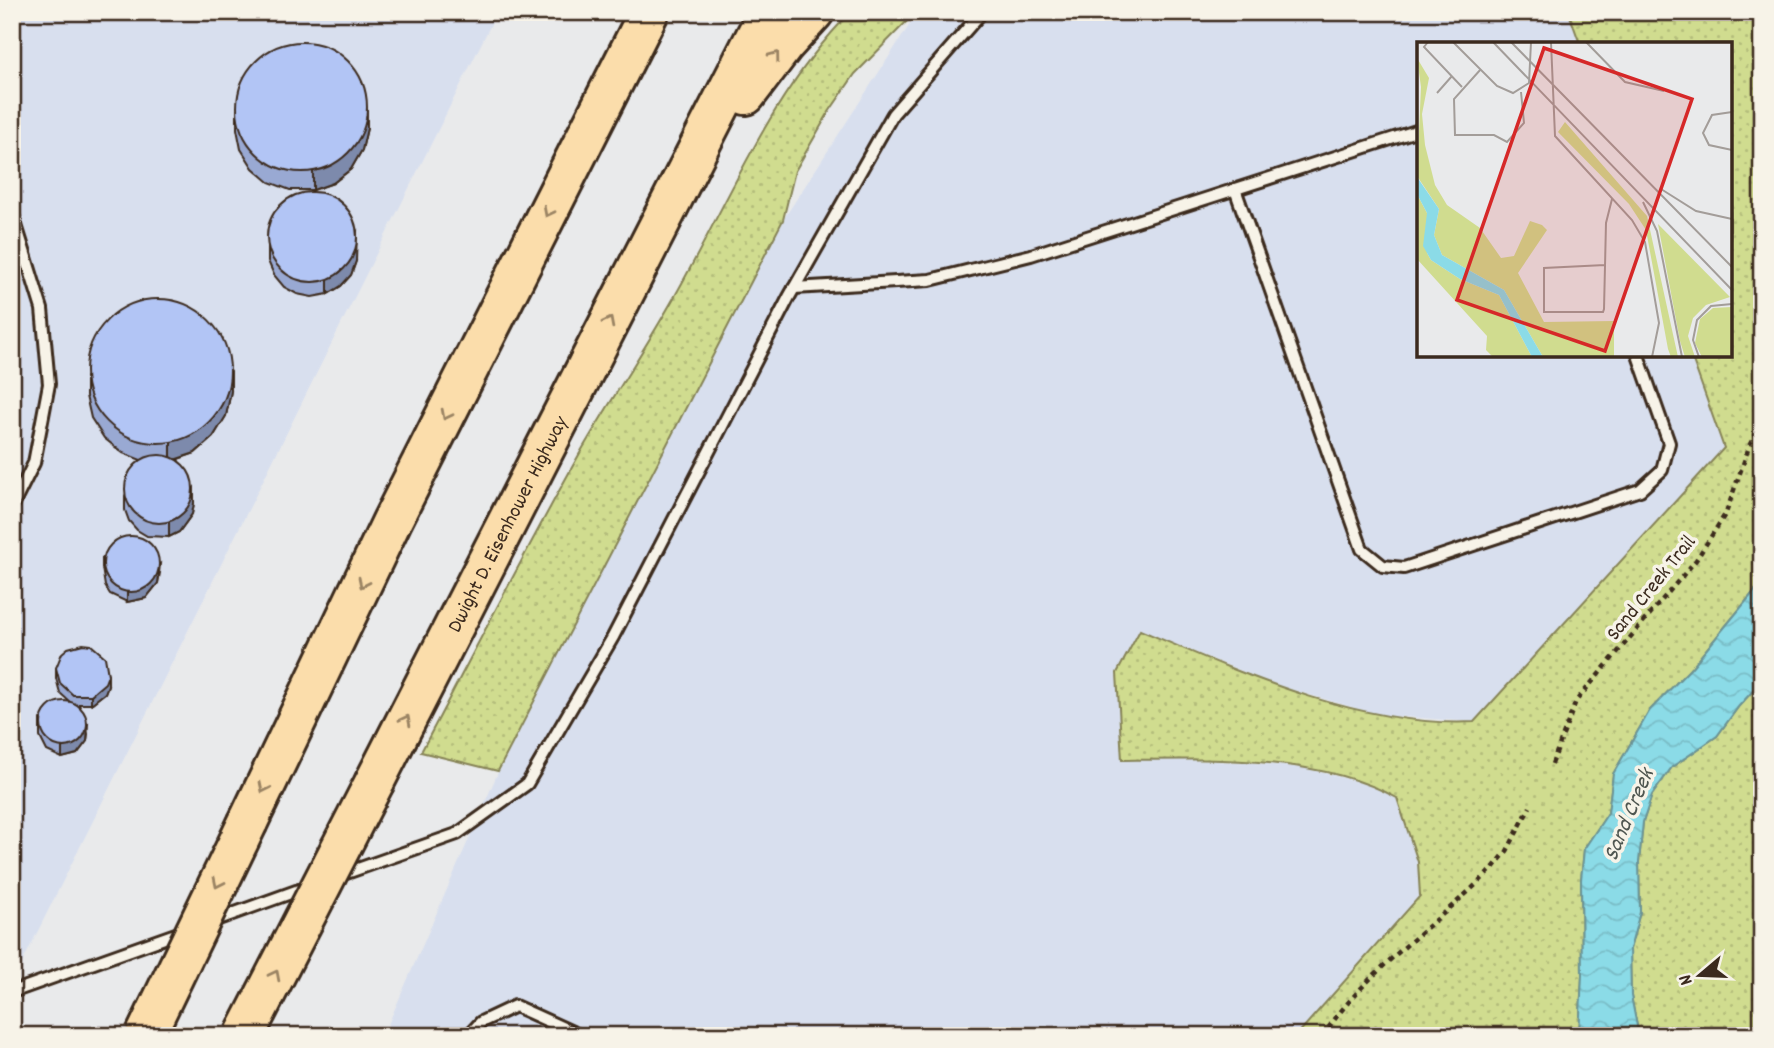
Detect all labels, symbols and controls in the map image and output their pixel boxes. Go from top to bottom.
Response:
inset map [1417,42,1732,357]
one-way arrow [767,52,780,64]
one-way arrow [543,205,557,217]
one-way arrow [601,317,615,329]
one-way arrow [440,408,454,420]
street label: Dwight D. Eisenhower Highway [441,411,577,639]
street label: Sand Creek Trail [1600,530,1704,648]
one-way arrow [357,576,371,588]
one-way arrow [397,715,411,727]
water label: Sand Creek [1596,762,1665,867]
one-way arrow [258,780,272,793]
one-way arrow [212,876,226,888]
north arrow [1666,940,1736,1010]
one-way arrow [267,970,281,982]
text: N [1673,971,1702,988]

